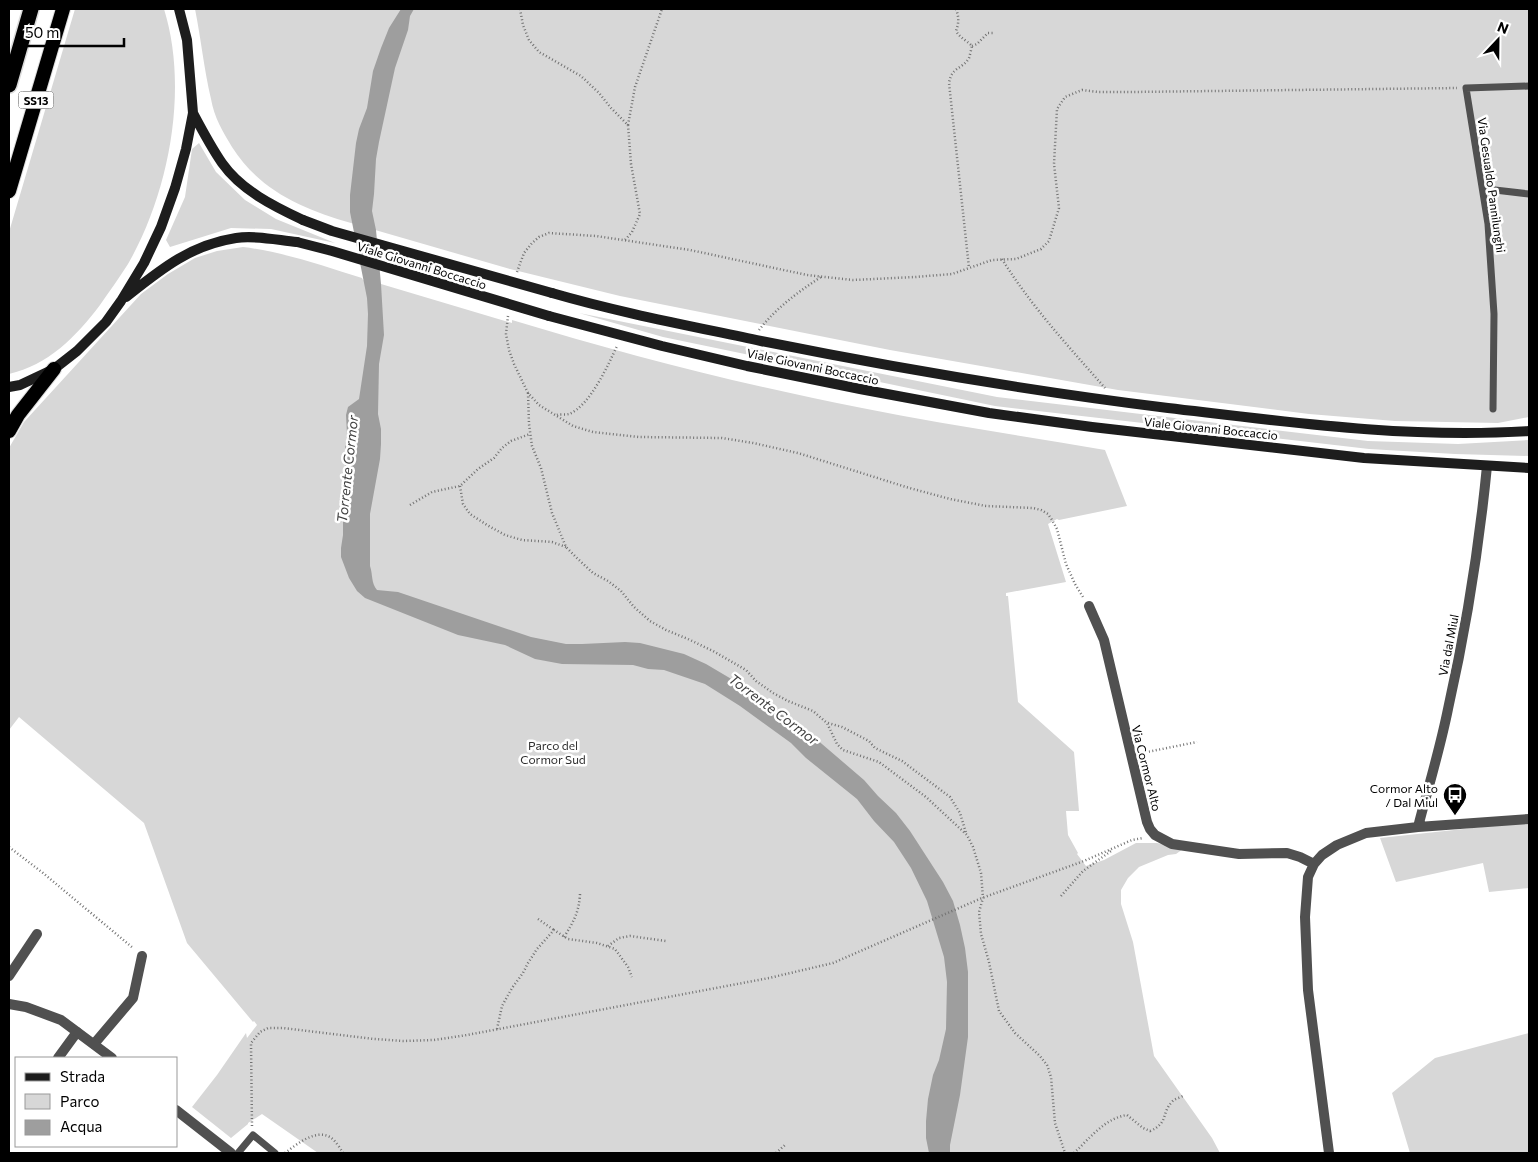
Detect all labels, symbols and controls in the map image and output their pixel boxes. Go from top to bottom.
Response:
scale bar [18,15,124,47]
north arrow [1473,15,1523,65]
text: N [1495,18,1511,37]
text: 50 m [25,23,59,41]
road number: SS13 [18,92,54,108]
street label: Via Gesualdo Pannilunghi [1476,116,1508,254]
street label: Viale Giovanni Boccaccio [356,239,488,291]
street label: Viale Giovanni Boccaccio [746,345,880,387]
water label: Torrente Cormor [333,414,361,524]
street label: Viale Giovanni Boccaccio [1143,414,1279,442]
street label: Via dal Miul [1435,613,1461,677]
water label: Torrente Cormor [726,670,823,749]
street label: Via Cormor Alto [1130,724,1164,812]
park label: Parco del Cormor Sud [520,738,586,766]
place label: Cormor Alto / Dal Miul [1370,781,1438,809]
bus stop icon: Cormor Alto / Dal Miul [1442,782,1468,816]
legend [15,1057,178,1147]
text: Strada [60,1067,105,1085]
text: Parco [60,1092,99,1110]
text: Acqua [60,1117,102,1135]

